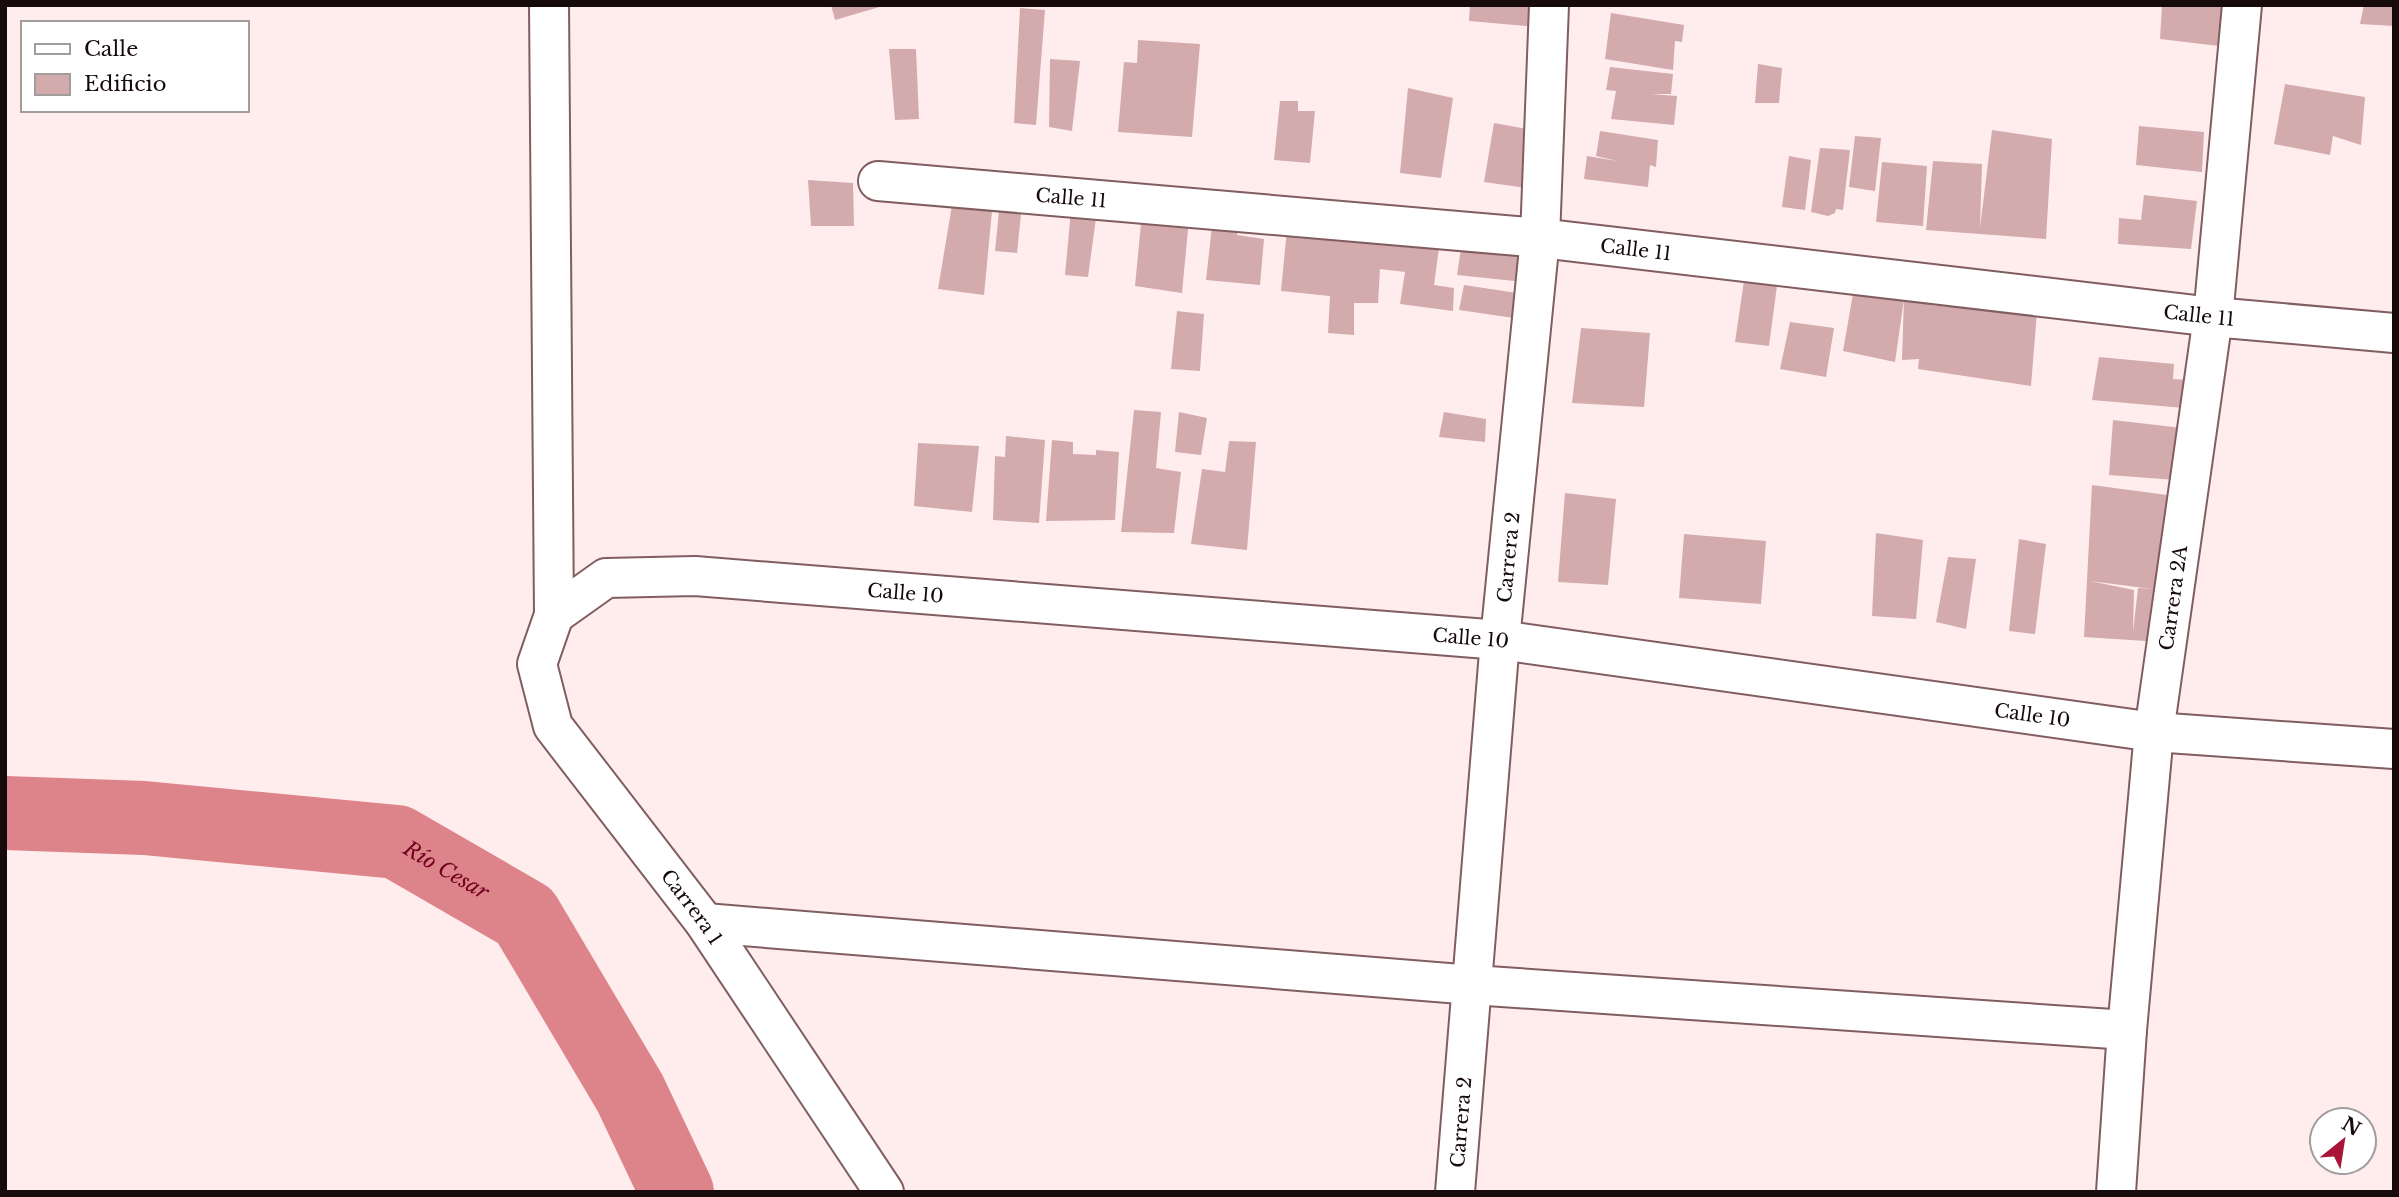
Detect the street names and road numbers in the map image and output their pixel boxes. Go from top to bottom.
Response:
street label: Calle 11 [1035,184,1108,213]
street label: Calle 11 [1599,234,1673,265]
street label: Calle 11 [2162,300,2236,331]
street label: Carrera 2 [1493,511,1525,604]
street label: Carrera 2A [2155,544,2192,652]
street label: Calle 10 [866,579,945,608]
street label: Calle 10 [1432,624,1510,653]
street label: Calle 10 [1993,699,2072,732]
street label: Carrera 1 [656,865,727,949]
street label: Carrera 2 [1446,1076,1476,1169]

